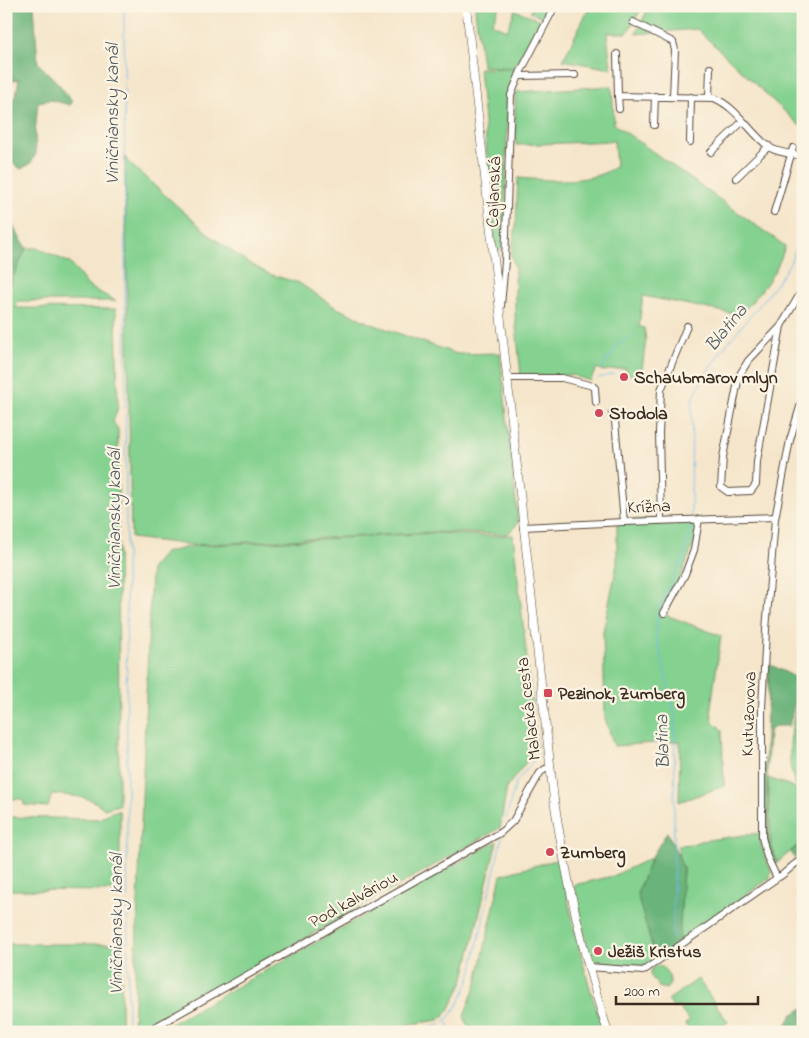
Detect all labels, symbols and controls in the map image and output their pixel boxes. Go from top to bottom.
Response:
water label: Viničniansky kanál [100,41,127,185]
street label: Cajlanská [481,156,509,228]
water label: Blatina [699,298,755,358]
place label: Schaubmarov mlyn [634,366,778,393]
marker: Schaubmarov mlyn [618,371,630,383]
place label: Stodola [609,402,668,428]
marker: Stodola [593,407,605,419]
water label: Viničniansky kanál [102,446,129,590]
street label: Krížna [627,494,671,522]
street label: Malacká cesta [511,656,549,762]
street label: Kutuzovova [736,671,764,757]
place label: Pezinok, Zumberg [558,682,685,709]
marker: Pezinok, Zumberg [542,687,554,699]
water label: Blatina [649,713,678,770]
place label: Zumberg [560,841,626,868]
marker: Zumberg [544,846,556,858]
water label: Viničniansky kanál [104,851,131,995]
street label: Pod kalváriou [305,866,403,936]
place label: Ježiš Kristus [608,940,701,966]
marker: Ježiš Kristus [592,945,604,957]
scale bar [616,973,759,1005]
text: 200 m [624,981,660,1003]

